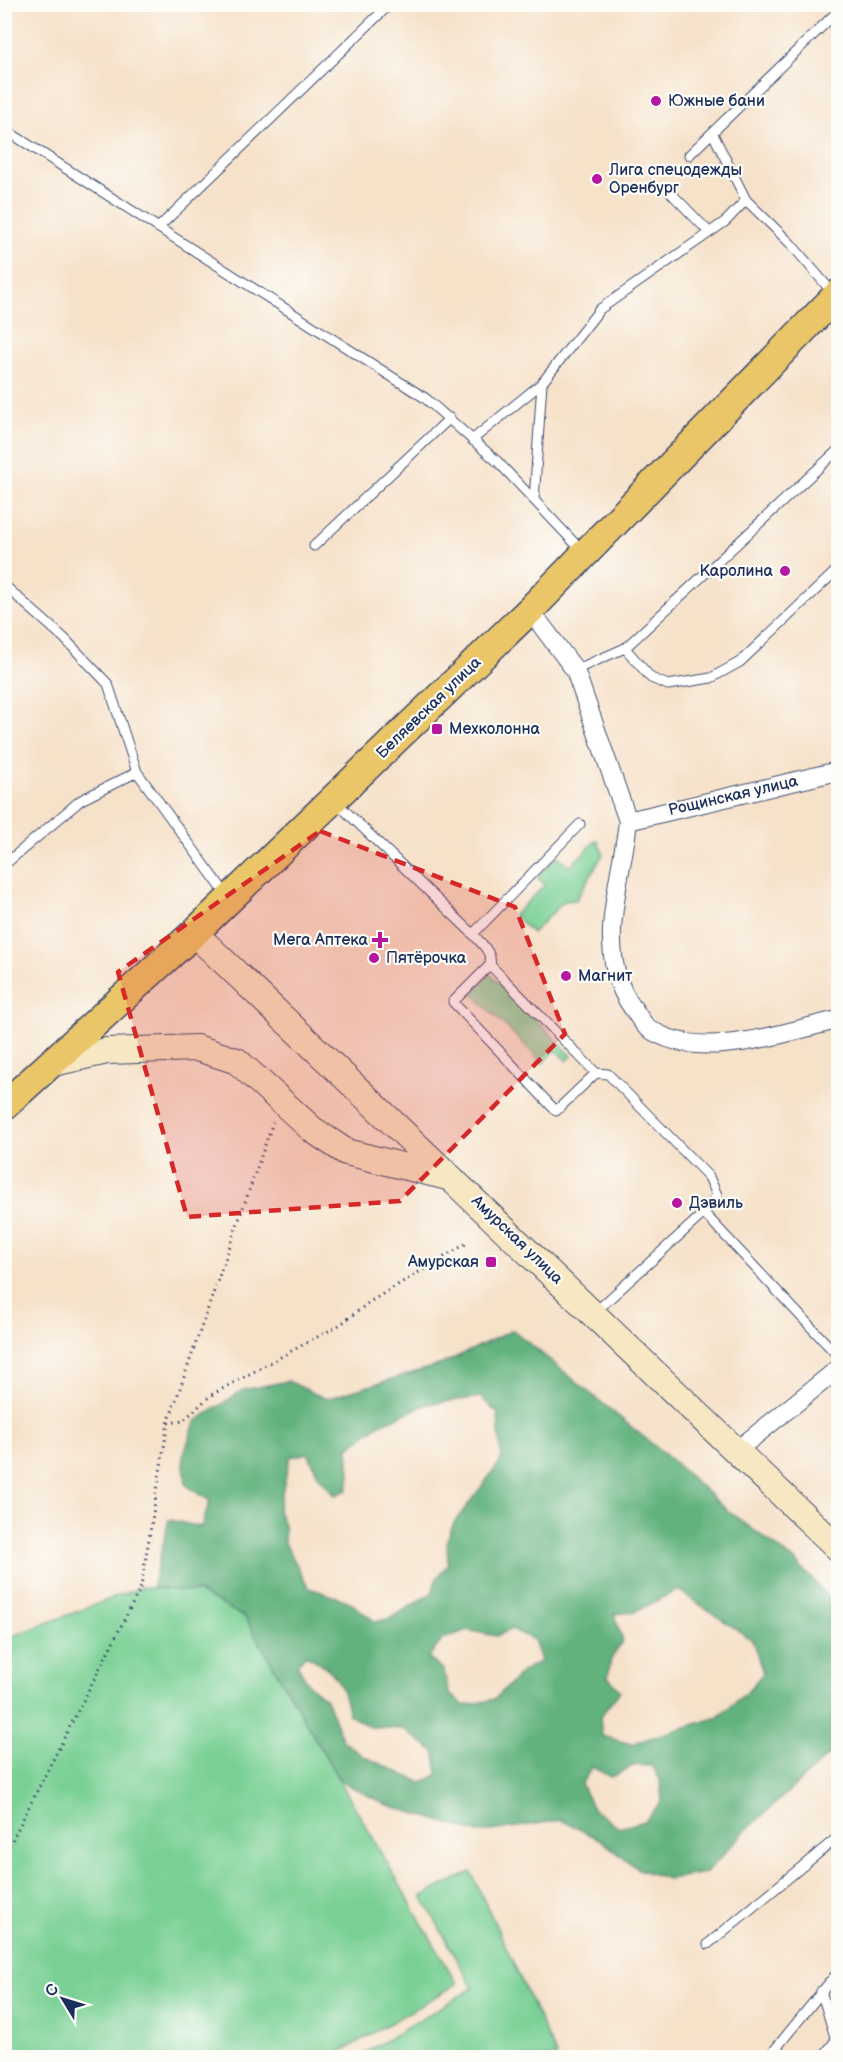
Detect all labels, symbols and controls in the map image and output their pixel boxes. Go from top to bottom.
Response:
place label: Южные бани [668,92,765,111]
marker: Южные бани [649,94,663,108]
place label: Лига спецодежды Оренбург [608,161,742,198]
marker: Лига спецодежды Оренбург [590,172,604,186]
place label: Каролина [699,562,774,581]
marker: Каролина [778,564,792,578]
street label: Беляевская улица [373,653,486,763]
place label: Мехколонна [449,720,541,739]
marker: Мехколонна [430,722,444,736]
street label: Рощинская улица [666,772,800,820]
place label: Мега Аптека [273,931,369,950]
marker: Мега Аптека [373,933,387,947]
place label: Пятёрочка [386,949,467,968]
marker: Пятёрочка [367,951,381,965]
place label: Магнит [578,967,633,986]
marker: Магнит [559,969,573,983]
street label: Амурская улица [467,1191,567,1289]
place label: Дэвиль [689,1194,743,1213]
marker: Дэвиль [670,1196,684,1210]
place label: Амурская [407,1253,479,1272]
marker: Амурская [484,1255,498,1269]
north arrow [33,1969,93,2029]
text: С [41,1980,63,2001]

